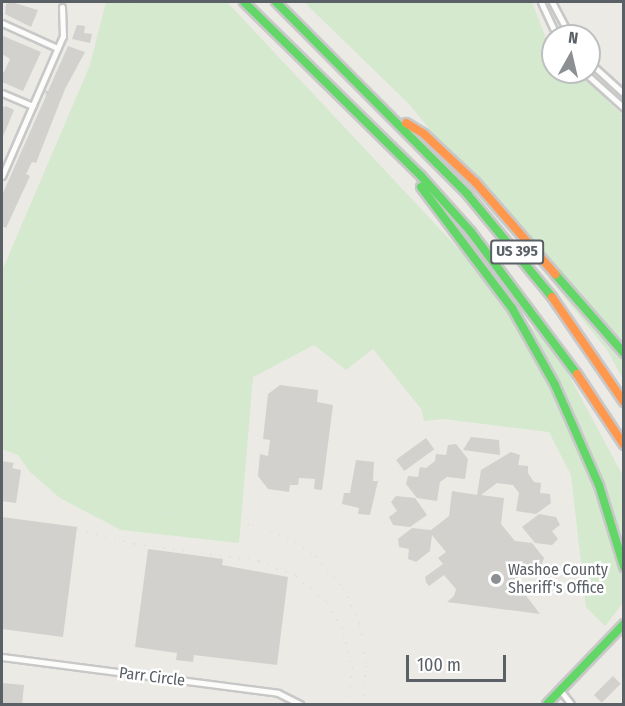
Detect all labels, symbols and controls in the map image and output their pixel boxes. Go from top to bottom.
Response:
north arrow [541,24,601,84]
text: N [567,28,579,48]
road number: US 395 [490,240,544,264]
place label: Washoe County Sheriff's Office [508,560,608,598]
marker: Washoe County Sheriff's Office [489,572,503,586]
scale bar [409,643,510,681]
text: 100 m [417,654,461,676]
street label: Parr Circle [118,663,186,691]

